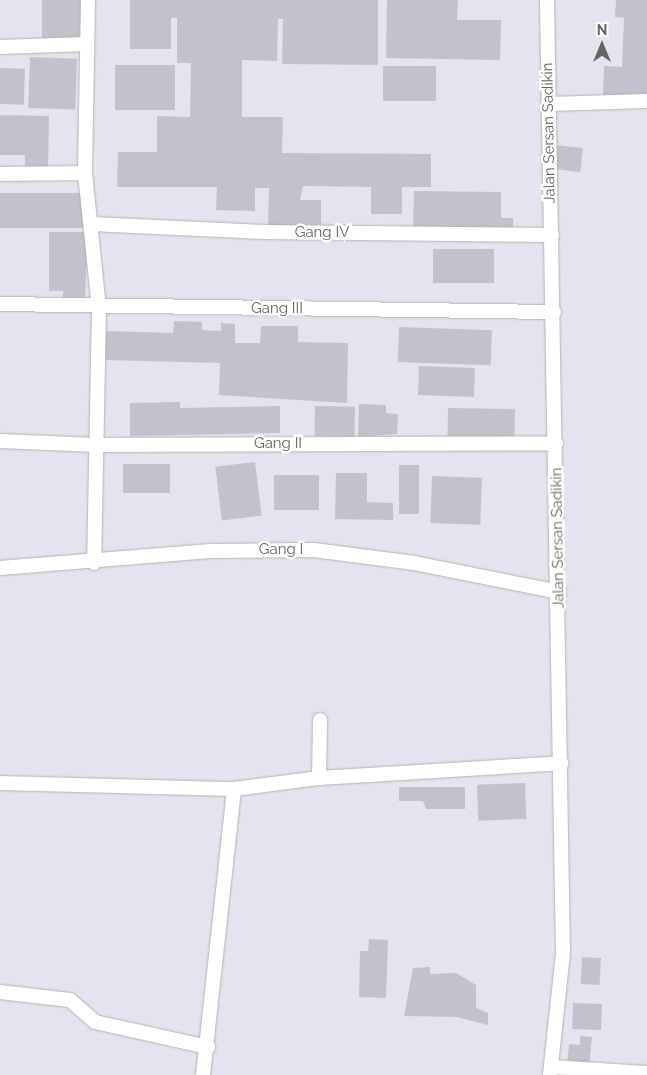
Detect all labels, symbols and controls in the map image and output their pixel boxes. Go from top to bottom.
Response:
north arrow [577,20,627,70]
text: N [597,22,607,38]
street label: Jalan Sersan Sadikin [539,62,559,204]
street label: Gang IV [295,224,349,242]
street label: Gang III [251,300,303,318]
street label: Gang II [254,435,302,453]
street label: Jalan Sersan Sadikin [548,467,568,609]
street label: Gang I [259,541,303,559]

